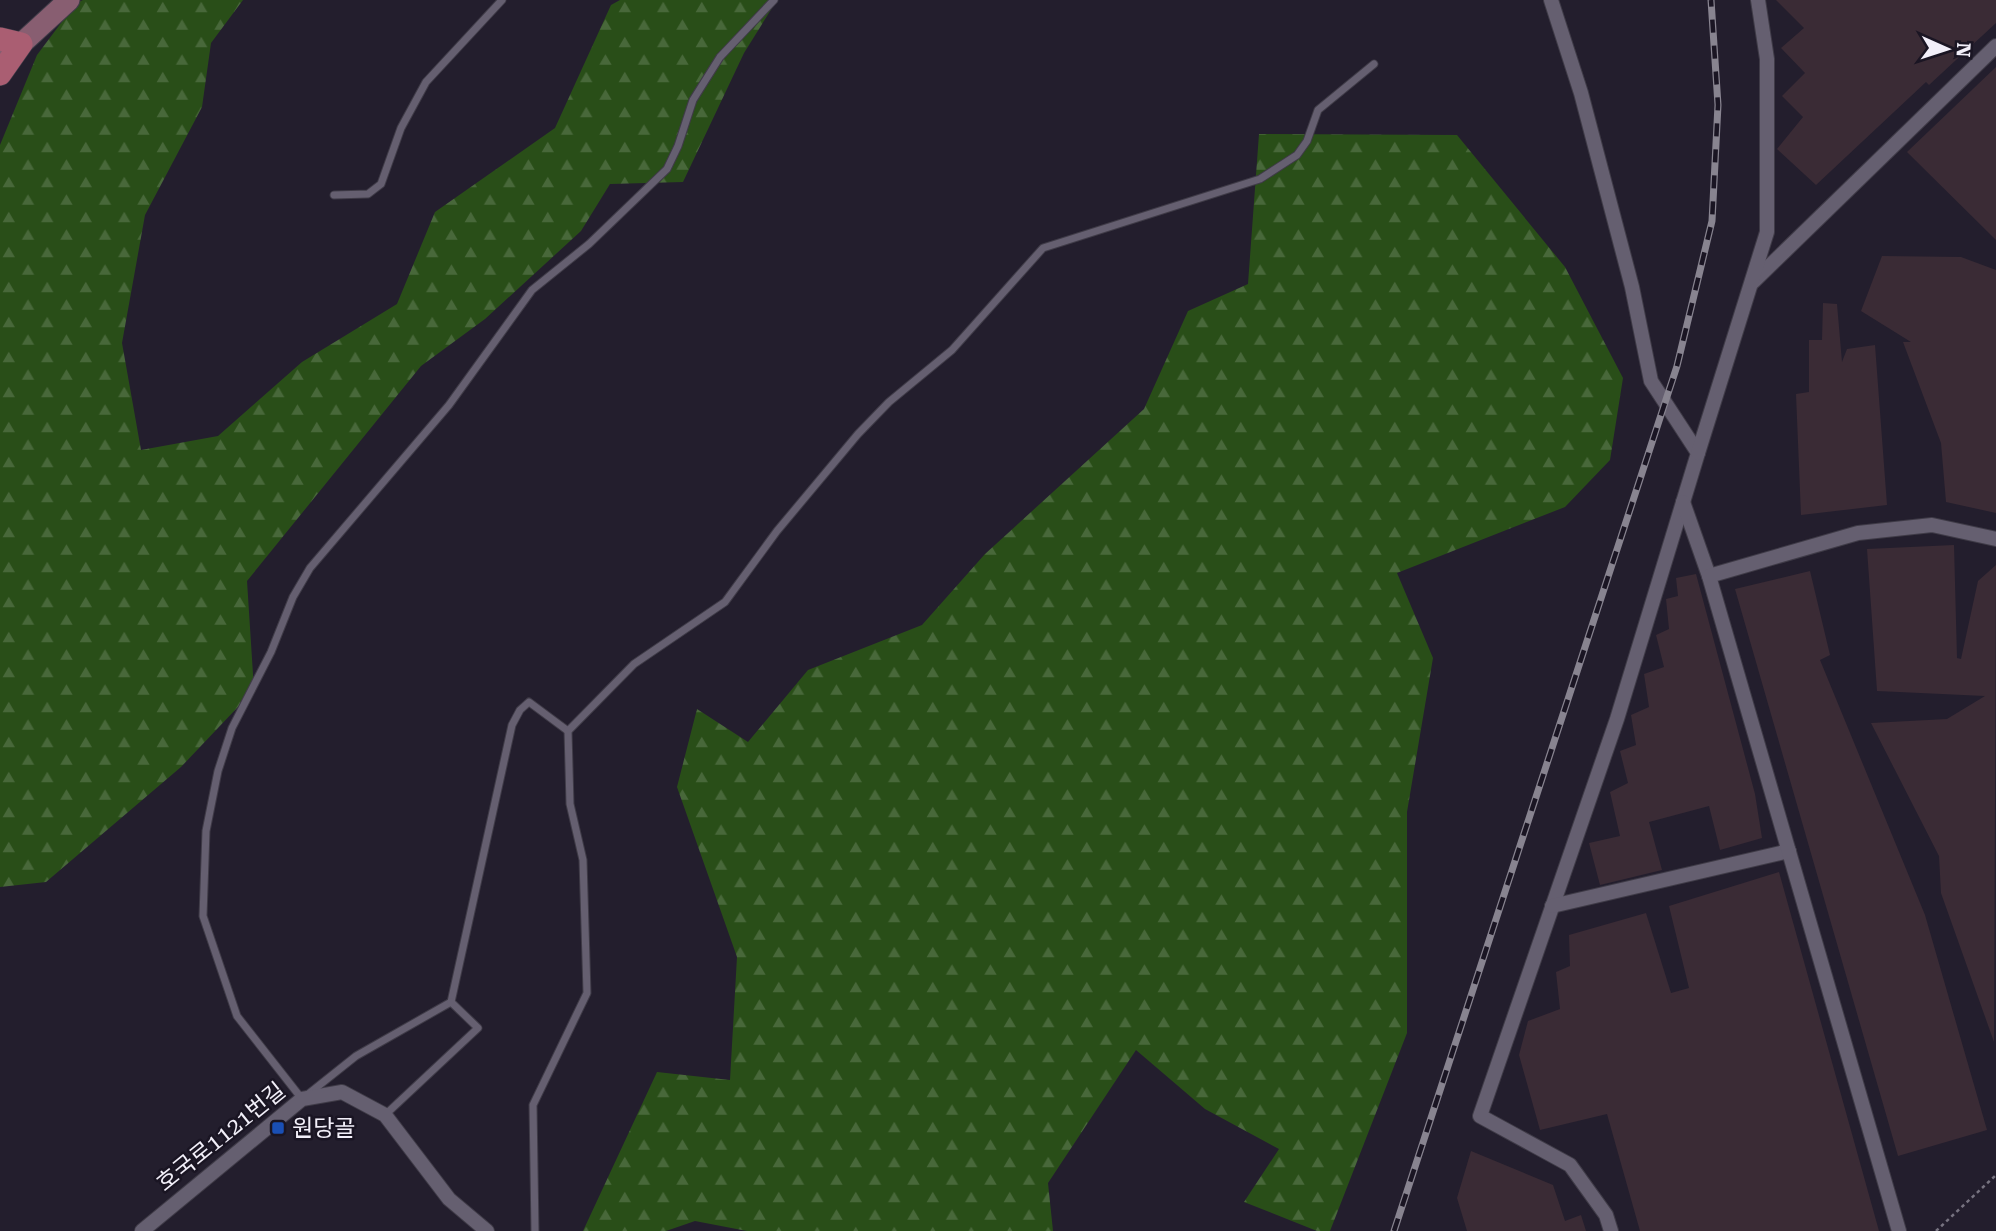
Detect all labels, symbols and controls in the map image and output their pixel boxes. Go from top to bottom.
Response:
north arrow [1912,14,1982,84]
text: N [1952,42,1975,58]
street label: 호국로1121번길 [151,1077,291,1197]
place label: 원당골 [292,1115,355,1142]
marker: 원당골 [270,1120,286,1136]

